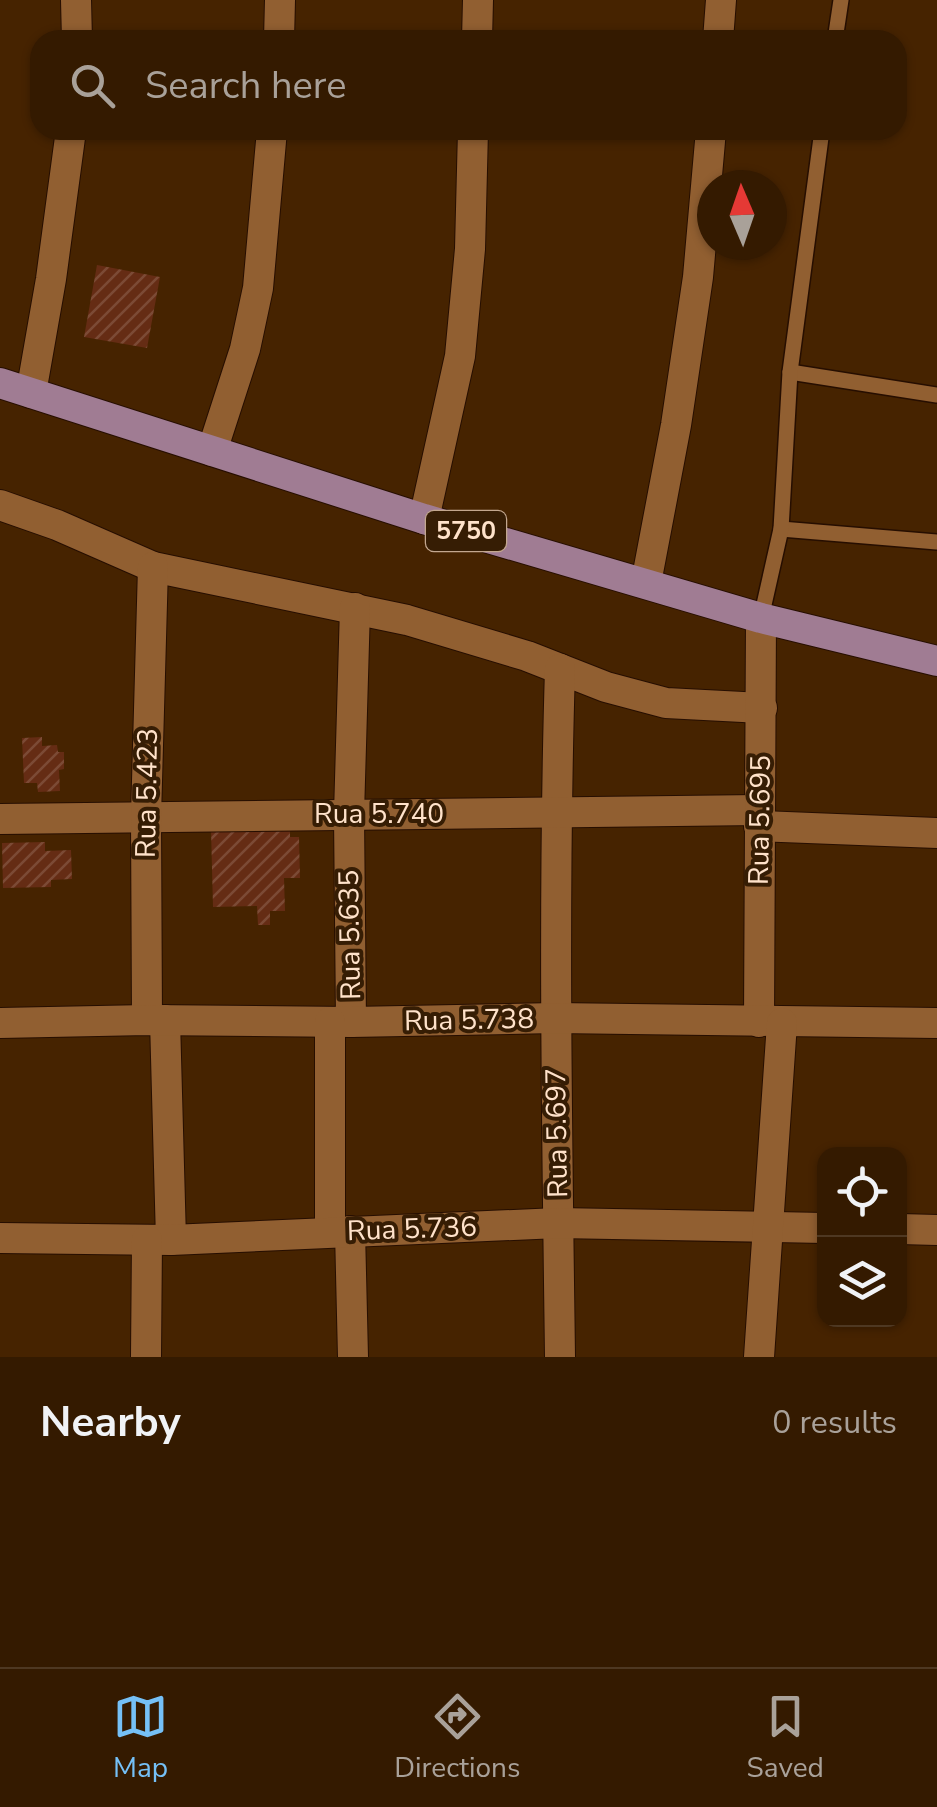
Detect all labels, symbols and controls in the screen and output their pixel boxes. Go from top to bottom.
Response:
search box [30,30,907,140]
icon: search [65,58,120,113]
text: Search here [145,60,346,111]
north arrow [697,170,787,260]
road number: 5750 [426,511,506,551]
street label: Rua 5.423 [127,728,167,858]
street label: Rua 5.695 [740,755,780,885]
street label: Rua 5.740 [314,795,444,833]
street label: Rua 5.635 [330,870,370,1000]
street label: Rua 5.738 [404,1000,534,1040]
street label: Rua 5.697 [537,1068,577,1198]
map controls [817,1147,907,1327]
button: locate [817,1147,907,1237]
street label: Rua 5.736 [346,1208,478,1250]
button: layers [817,1237,907,1327]
text: Nearby [40,1394,181,1451]
text: 0 results [772,1401,897,1444]
tab: Map [113,1689,168,1787]
tab: Directions [394,1689,520,1787]
tab: Saved [747,1689,824,1787]

